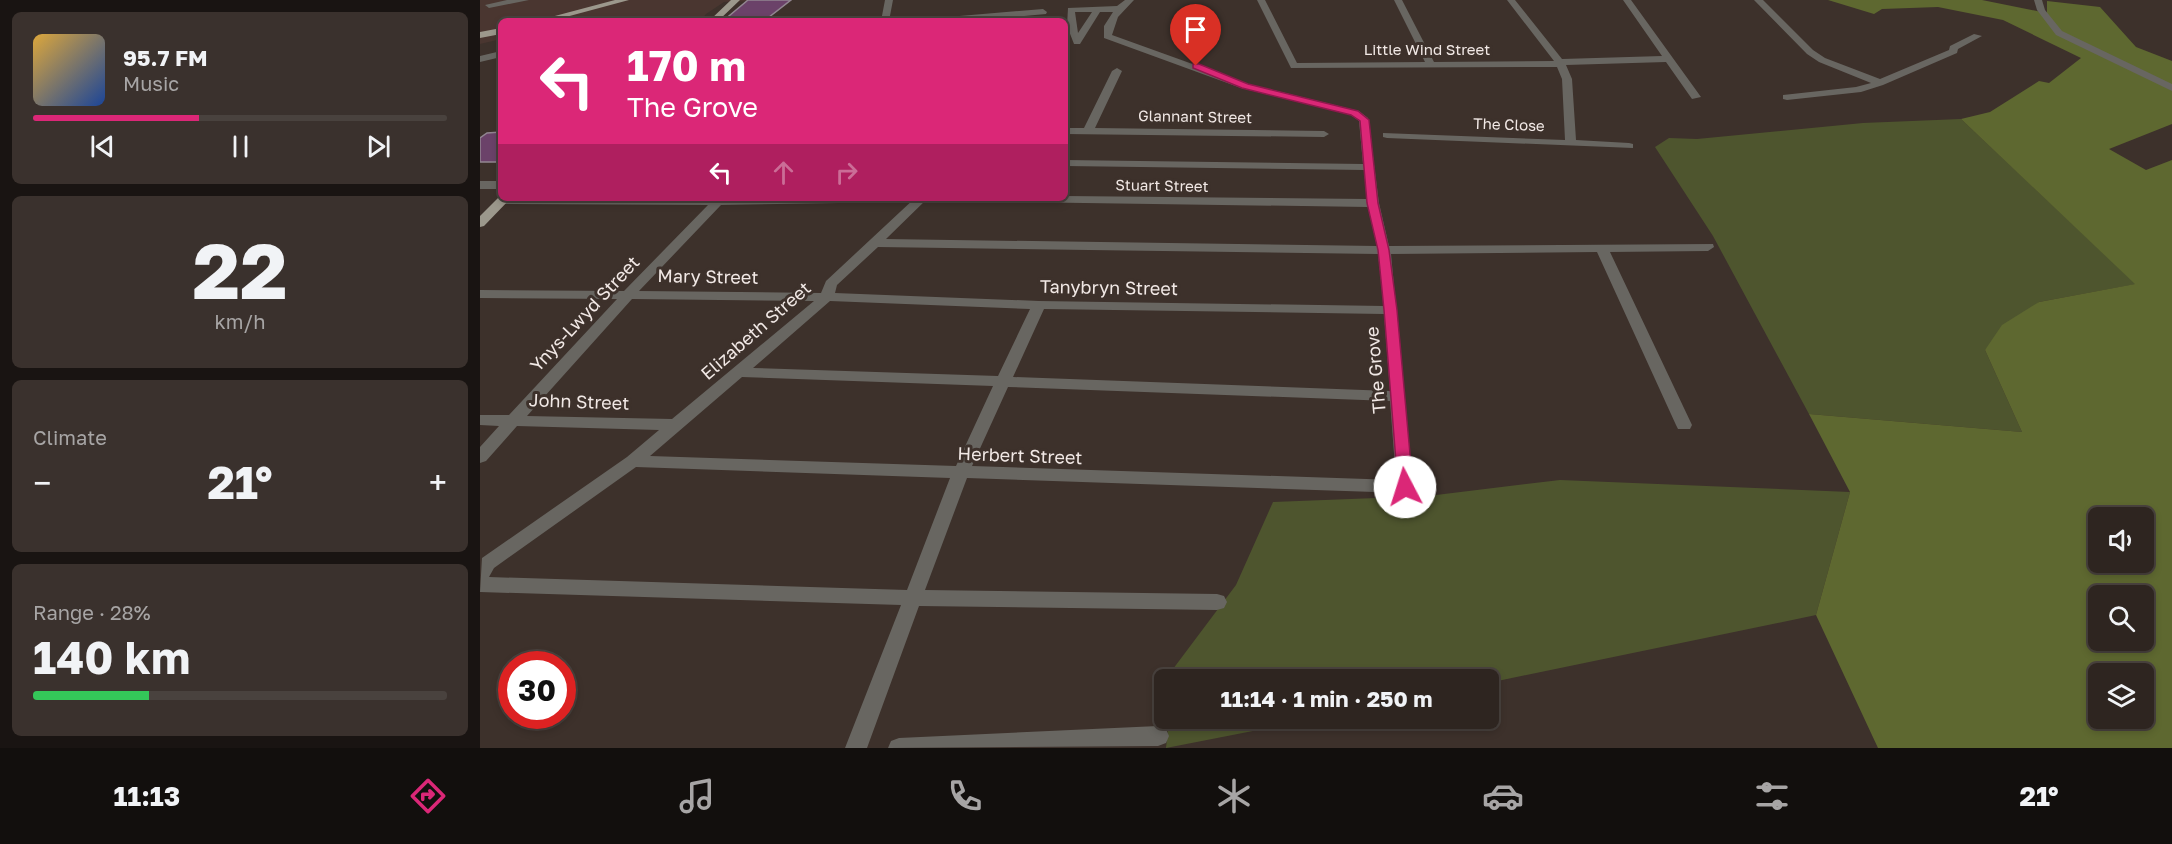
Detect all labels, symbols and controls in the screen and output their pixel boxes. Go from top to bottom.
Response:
pin [1170,4,1221,66]
icon: arrive [1179,13,1212,46]
text: 170 m [627,40,746,90]
street label: Little Wind Street [1364,40,1490,58]
icon: left [528,42,606,120]
text: 95.7 FM [123,44,208,71]
text: Music [123,71,179,95]
text: The Grove [627,91,758,123]
street label: Glannant Street [1138,106,1252,126]
street label: The Close [1473,114,1545,134]
icon: previous [86,130,119,163]
icon: pause [224,130,257,163]
icon: next [362,130,395,163]
icon: left [704,156,737,189]
icon: ahead [767,156,800,189]
icon: right [830,156,863,189]
street label: Stuart Street [1115,175,1209,195]
text: 22 [192,223,288,316]
street label: Ynys-Lwyd Street [525,251,644,376]
street label: Mary Street [657,264,759,288]
street label: Tanybryn Street [1040,275,1178,299]
street label: Elizabeth Street [696,277,815,384]
text: km/h [215,309,265,333]
street label: The Grove [1360,326,1390,415]
street label: John Street [528,388,630,414]
text: Climate [33,425,107,449]
street label: Herbert Street [957,442,1083,468]
text: 21° [207,455,273,509]
position arrow [1373,455,1437,519]
text: − [33,463,51,502]
text: + [429,463,447,502]
map controls [2088,507,2154,729]
button: sound [2088,507,2154,573]
button: search [2088,585,2154,651]
text: Range · 28% [33,600,151,624]
text: 140 km [33,630,190,684]
speed limit sign: 30 [498,651,576,729]
button: layers [2088,663,2154,729]
text: 11:14 · 1 min · 250 m [1220,685,1433,712]
icon: directions [407,775,449,817]
icon: music [676,775,718,817]
icon: phone [944,775,986,817]
icon: climate [1213,775,1255,817]
icon: car [1482,775,1524,817]
icon: filters [1751,775,1793,817]
text: 11:13 [113,780,180,812]
text: 21° [2019,780,2059,812]

